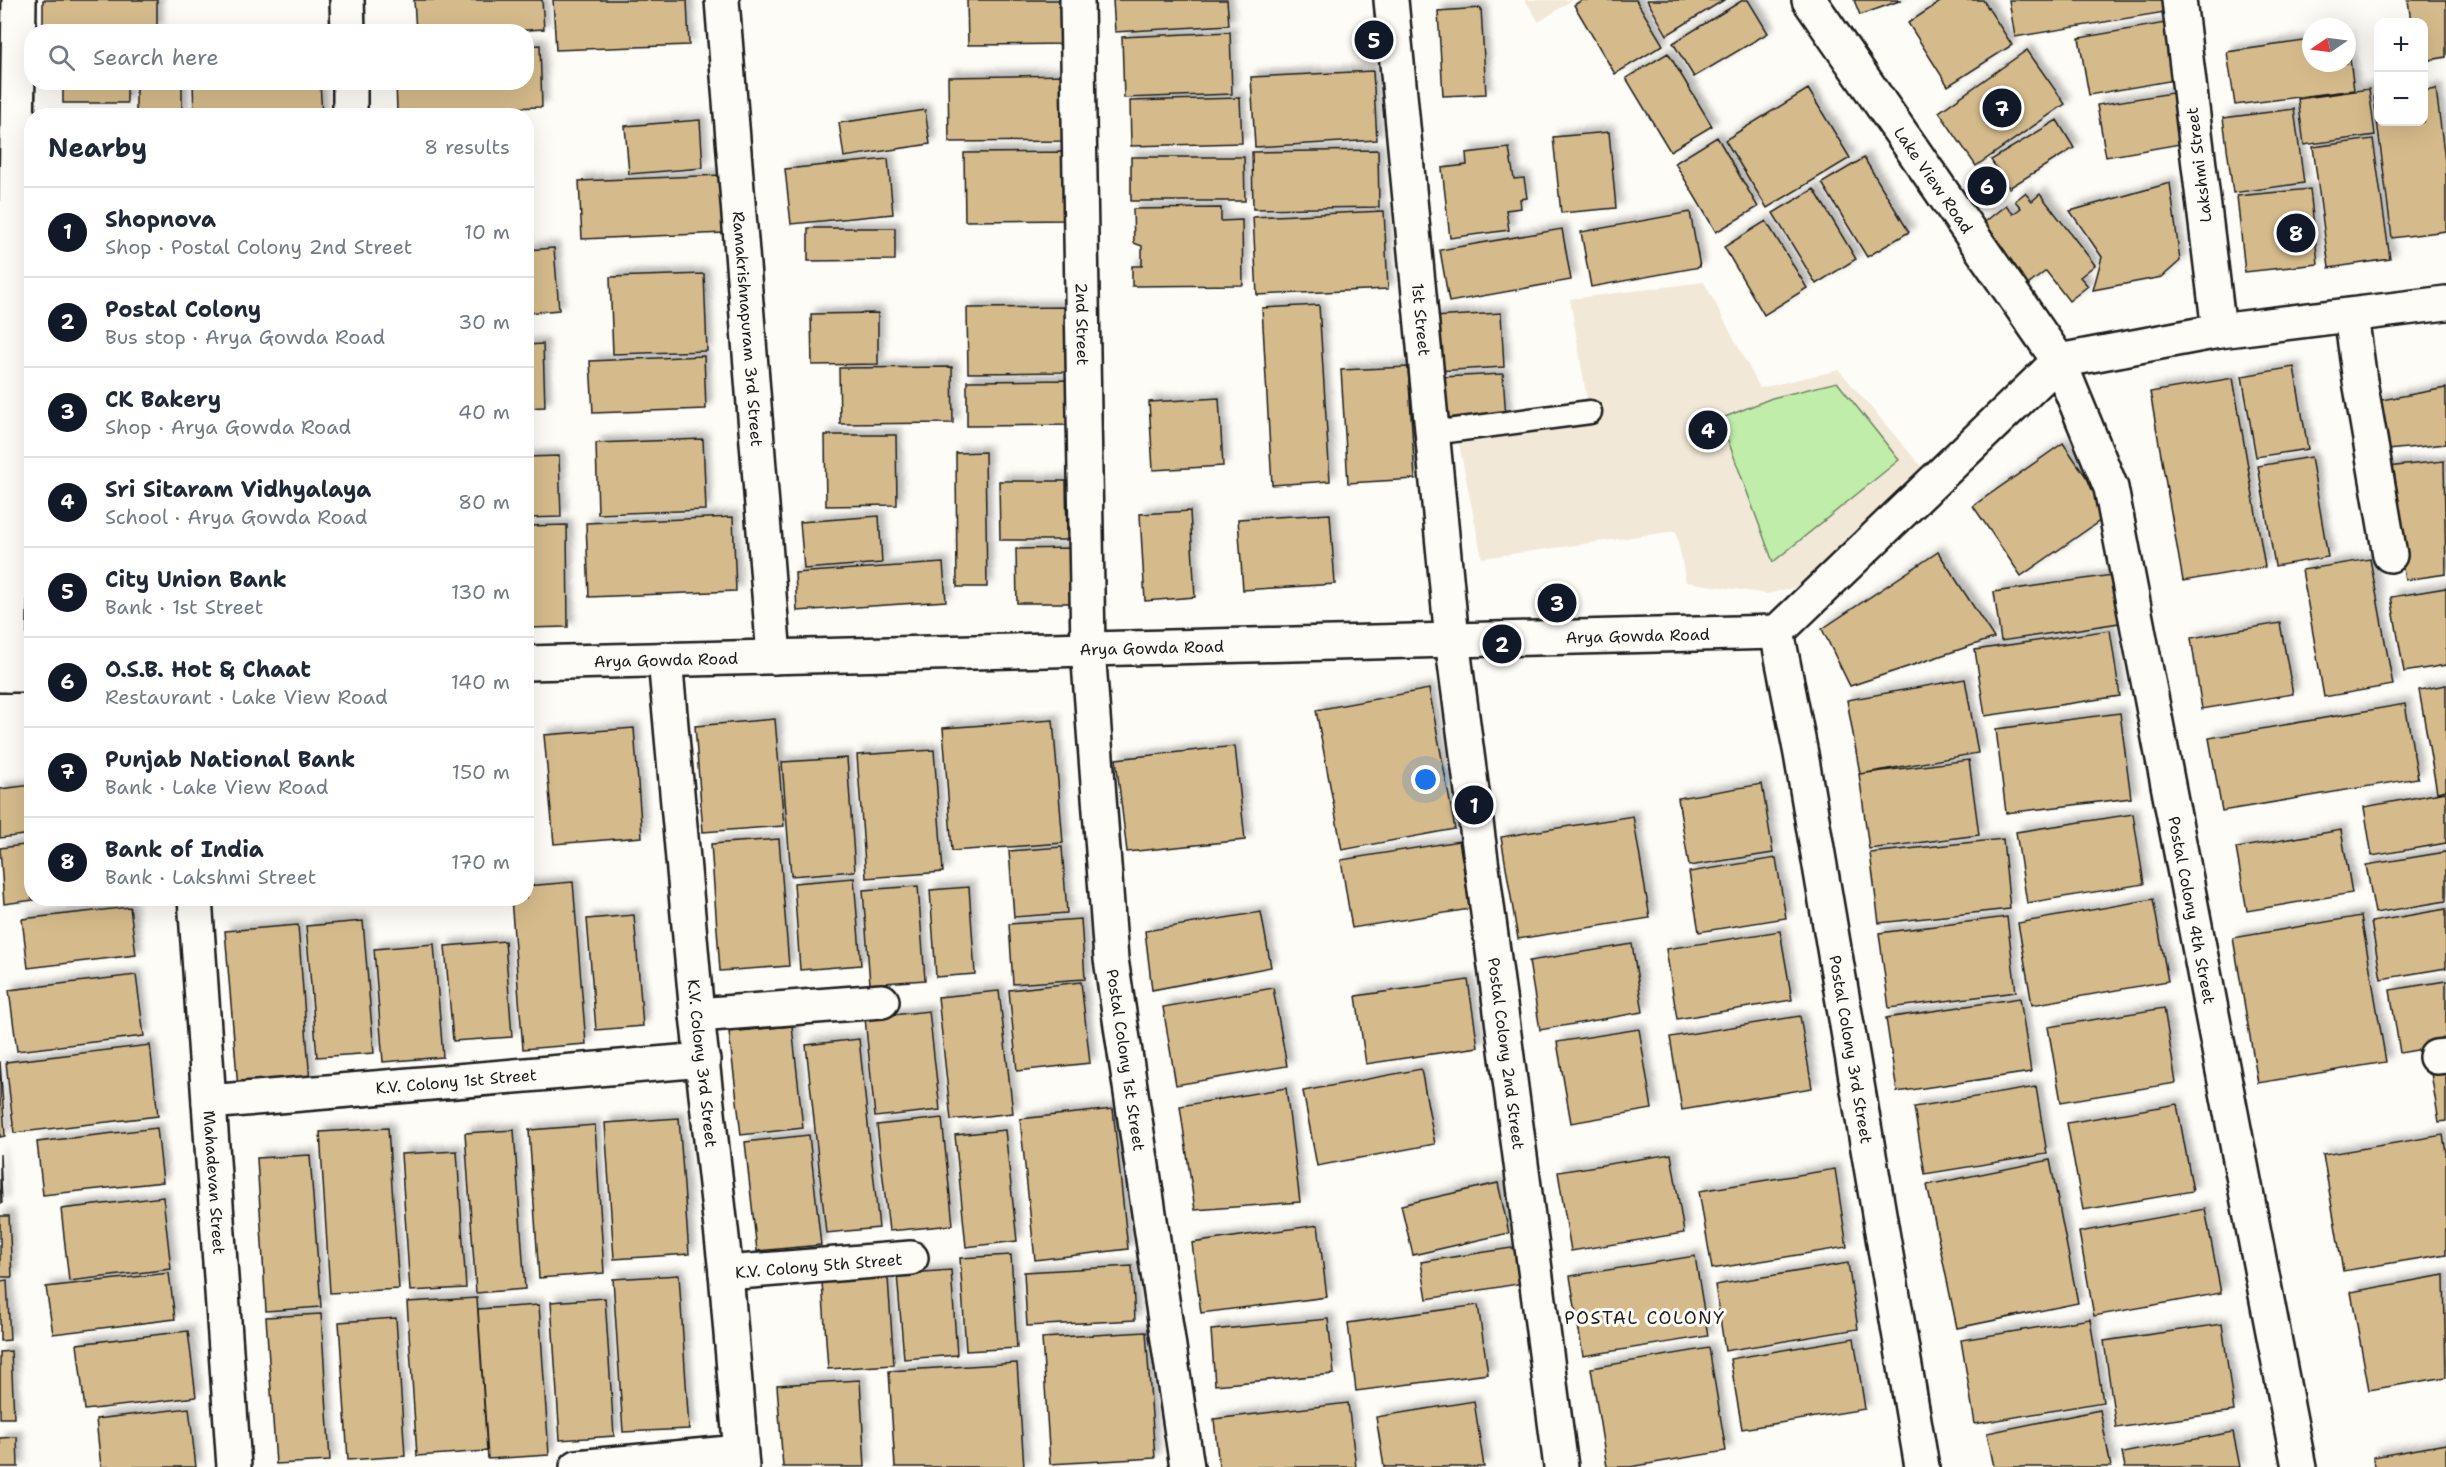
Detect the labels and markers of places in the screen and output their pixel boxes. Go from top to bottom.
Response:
pin: 5 [1354,18,1394,63]
pin: 7 [1982,86,2022,130]
pin: 6 [1968,164,2006,208]
pin: 8 [2276,210,2316,256]
pin: 4 [1688,408,1728,452]
pin: 3 [1538,580,1576,626]
pin: 2 [1482,622,1522,666]
pin: 1 [1454,782,1494,828]

